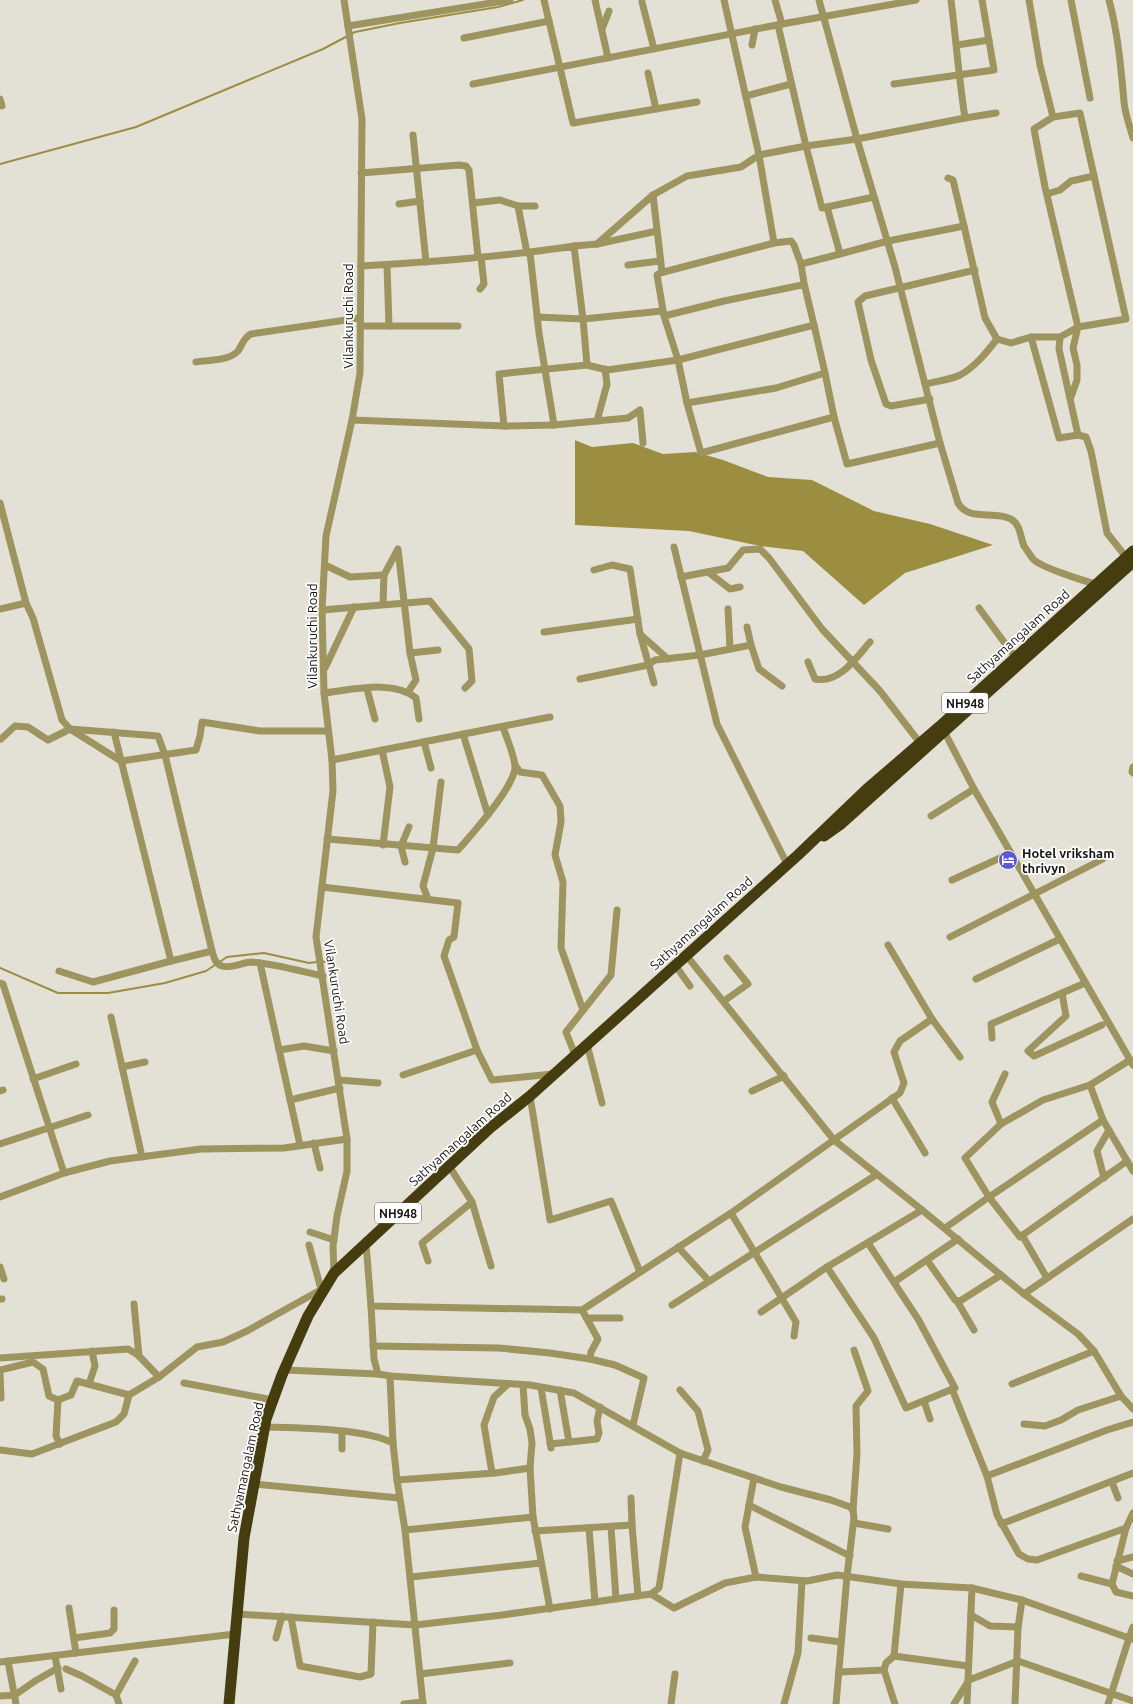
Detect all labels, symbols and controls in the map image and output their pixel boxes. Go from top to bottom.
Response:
street label: Vilankuruchi Road [341,263,355,369]
street label: Vilankuruchi Road [305,583,319,689]
street label: Sathyamangalam Road [964,586,1072,686]
road number: NH948 [942,693,988,713]
place label: Hotel vriksham thrivyn [1022,846,1114,875]
hotel icon: Hotel vriksham thrivyn [997,849,1019,871]
street label: Sathyamangalam Road [647,873,755,973]
street label: Vilankuruchi Road [322,939,352,1045]
street label: Sathyamangalam Road [406,1089,514,1189]
road number: NH948 [375,1203,421,1223]
street label: Sathyamangalam Road [224,1401,266,1533]

